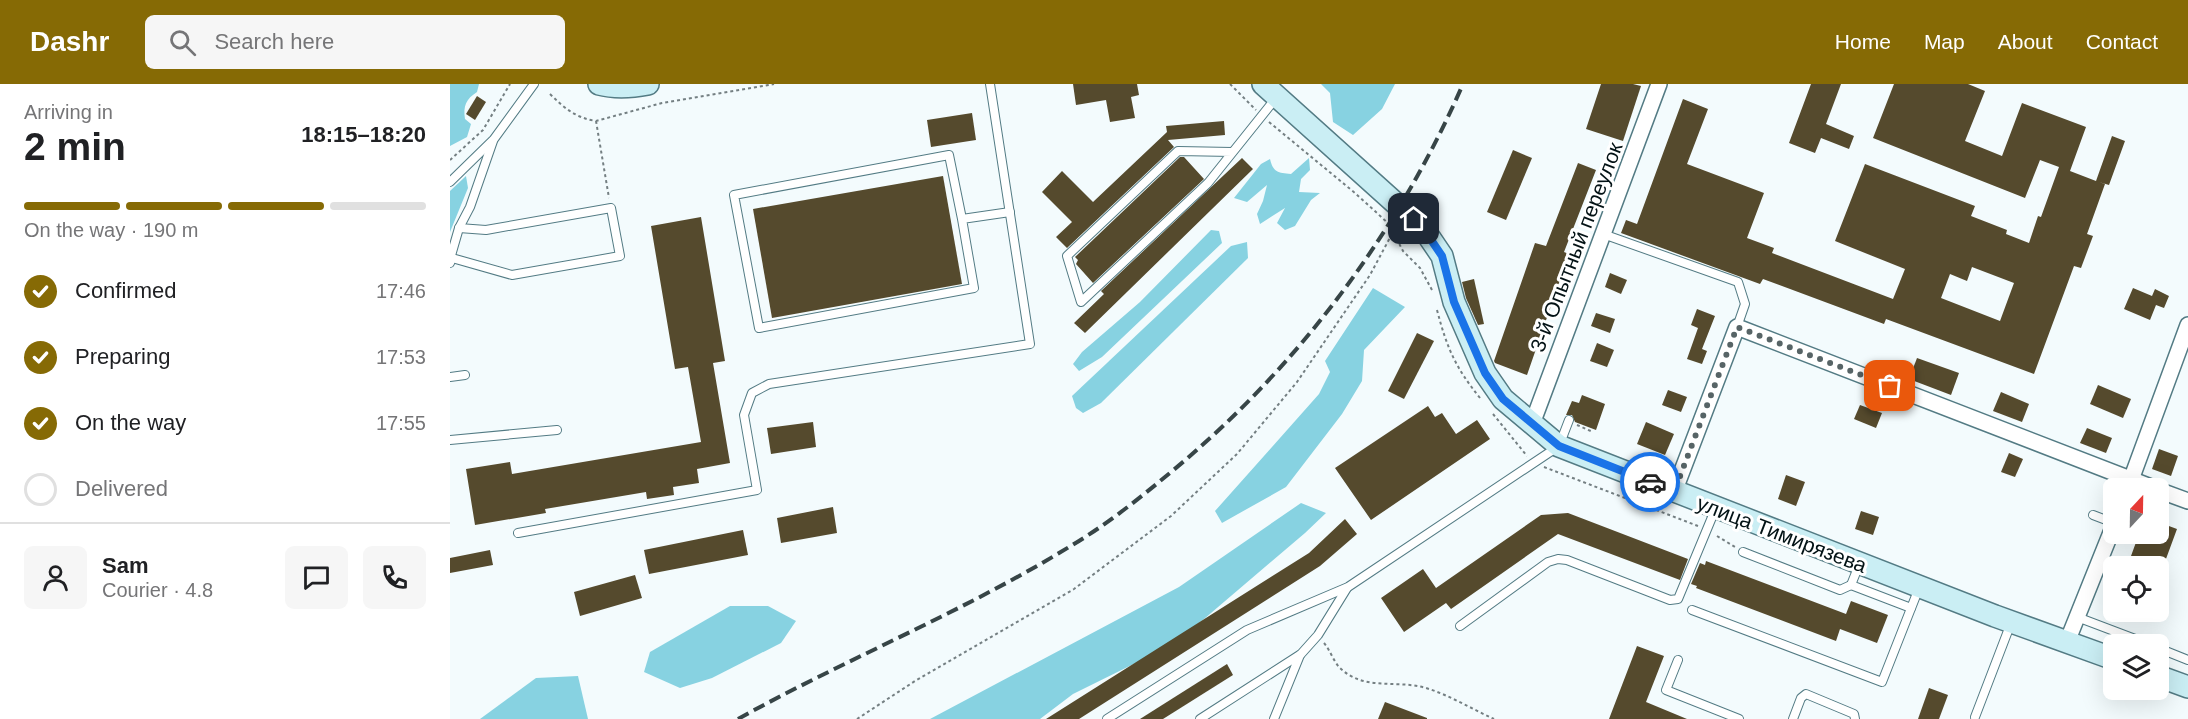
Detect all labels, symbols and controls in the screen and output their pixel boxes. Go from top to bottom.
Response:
search box [145,15,565,69]
text: Dashr [30,26,109,57]
icon: search [166,26,199,59]
text: Search here [214,29,334,54]
text: Home [1835,30,1891,53]
text: Map [1924,30,1965,53]
text: About [1998,30,2053,53]
text: Contact [2086,30,2158,53]
text: Arriving in [24,101,113,123]
text: 18:15–18:20 [301,122,426,147]
text: 2 min [24,125,126,168]
street label: 3-й Опытный переулок [1525,138,1627,355]
pin [1388,193,1439,244]
icon: home [1397,202,1430,235]
text: On the way · 190 m [24,219,199,241]
icon: check [24,275,57,308]
text: Confirmed [75,278,176,303]
text: 17:46 [376,280,426,302]
icon: check [24,341,57,374]
text: Preparing [75,344,170,369]
text: 17:53 [376,346,426,368]
pin [1864,360,1915,411]
icon: bag [1873,369,1906,402]
icon: check [24,407,57,440]
text: On the way [75,410,186,435]
text: 17:55 [376,412,426,434]
courier [1620,452,1680,512]
icon: car [1634,466,1667,499]
text: Delivered [75,476,168,501]
north arrow [2103,478,2169,544]
map controls [2103,478,2169,700]
street label: улица Тимирязева [1694,491,1870,577]
button: person [24,546,87,609]
button: chat [285,546,348,609]
button: phone [363,546,426,609]
text: Sam [102,553,148,578]
button: locate [2103,556,2169,622]
text: Courier · 4.8 [102,579,213,601]
button: layers [2103,634,2169,700]

